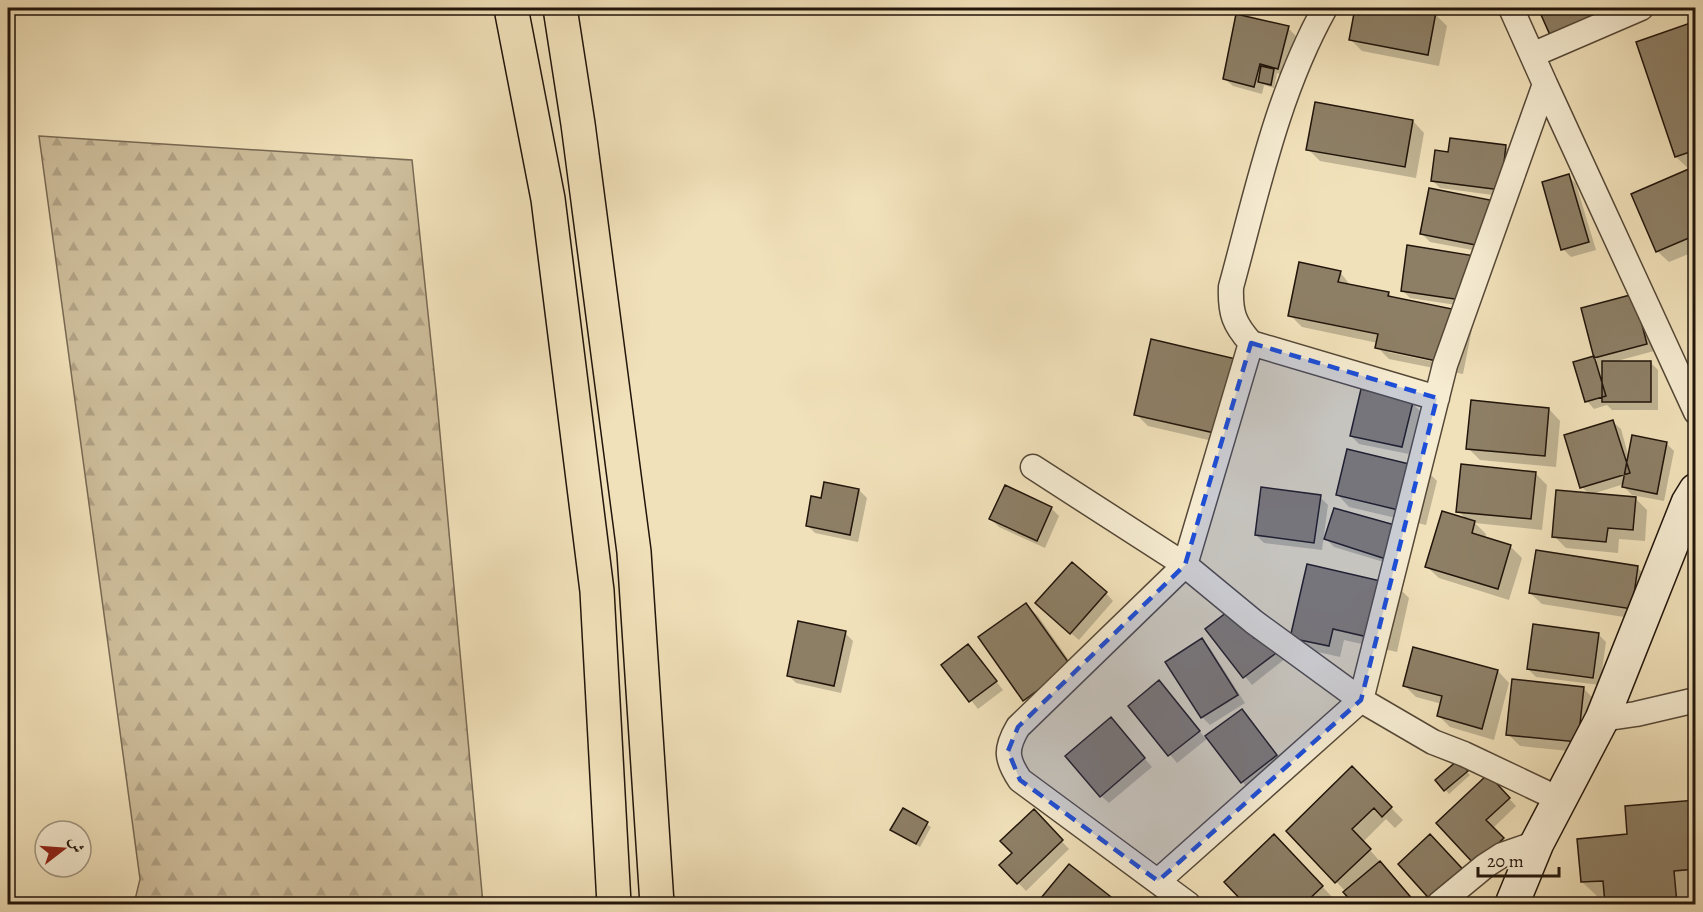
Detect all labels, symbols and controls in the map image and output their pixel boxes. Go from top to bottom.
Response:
north arrow [33,819,93,879]
text: ش [64,834,89,856]
scale bar [1478,840,1559,878]
text: 20 m [1487,849,1524,873]

